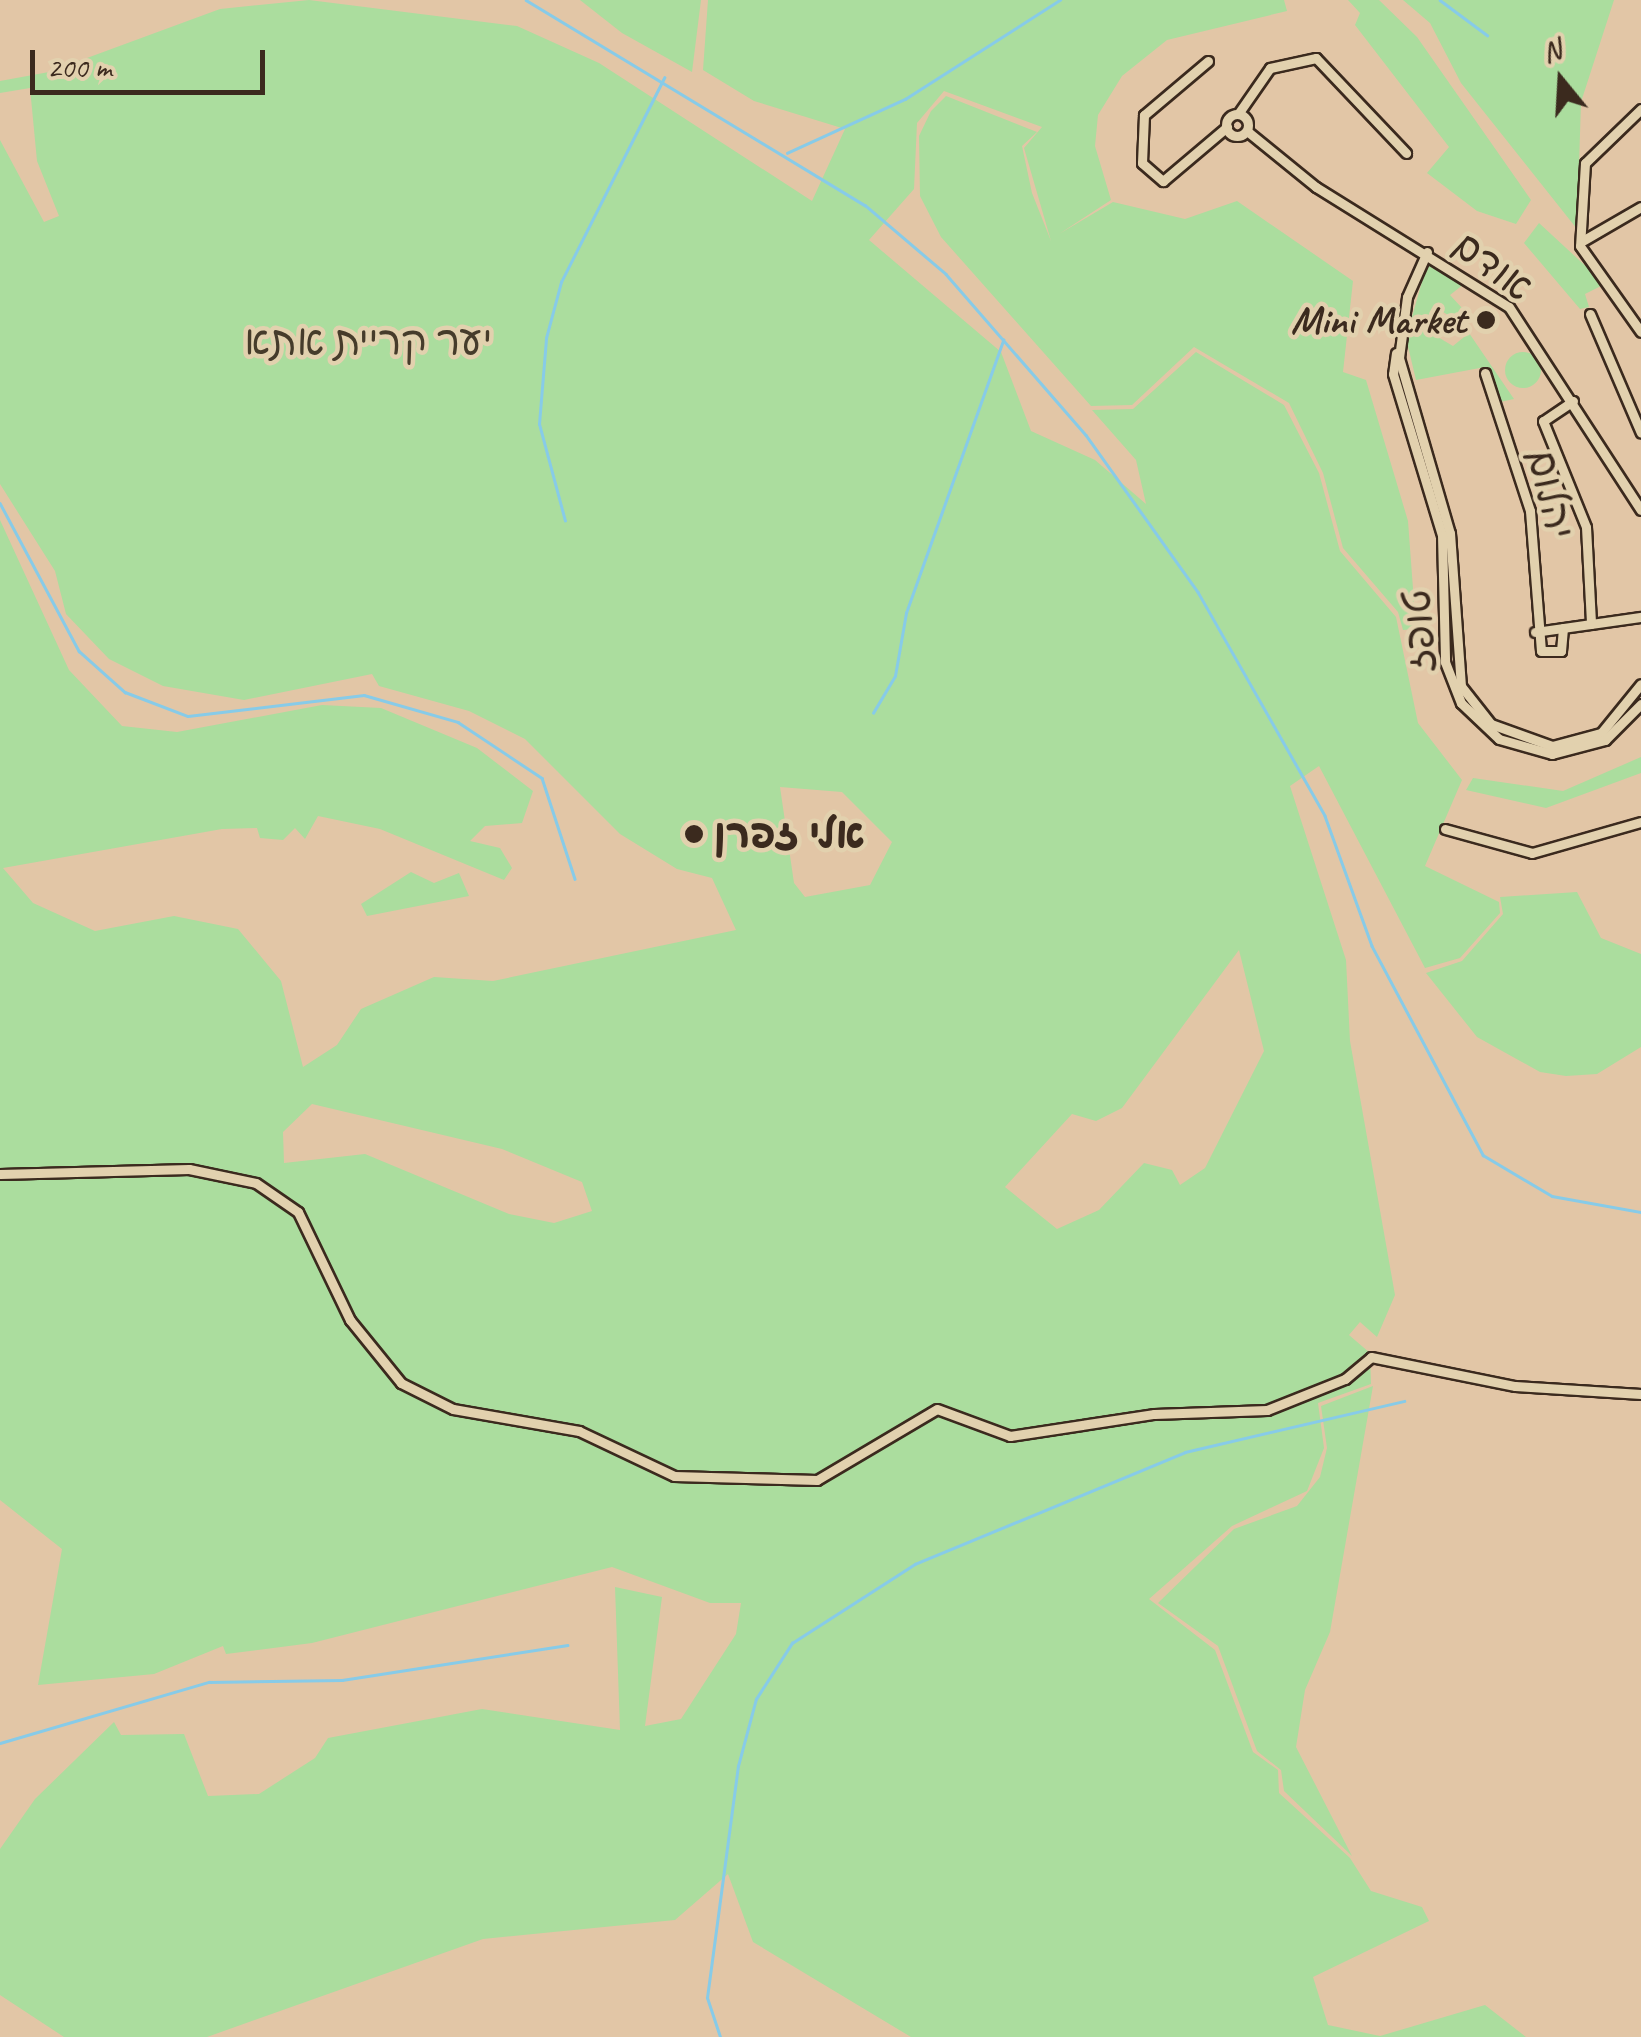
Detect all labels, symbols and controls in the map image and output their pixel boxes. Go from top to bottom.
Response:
scale bar [35,30,270,92]
north arrow [1511,30,1611,130]
text: N [1538,32,1565,70]
text: 200 m [47,48,112,86]
street label: אודם [1444,221,1542,311]
place label: Mini Market [1290,296,1466,344]
marker: Mini Market [1475,309,1497,331]
park label: יער קריית אתא [244,317,492,365]
street label: יהלום [1517,445,1585,543]
street label: טופז [1392,588,1446,674]
place label: אלי זפרן [714,810,864,858]
marker: אלי זפרן [683,823,705,845]

